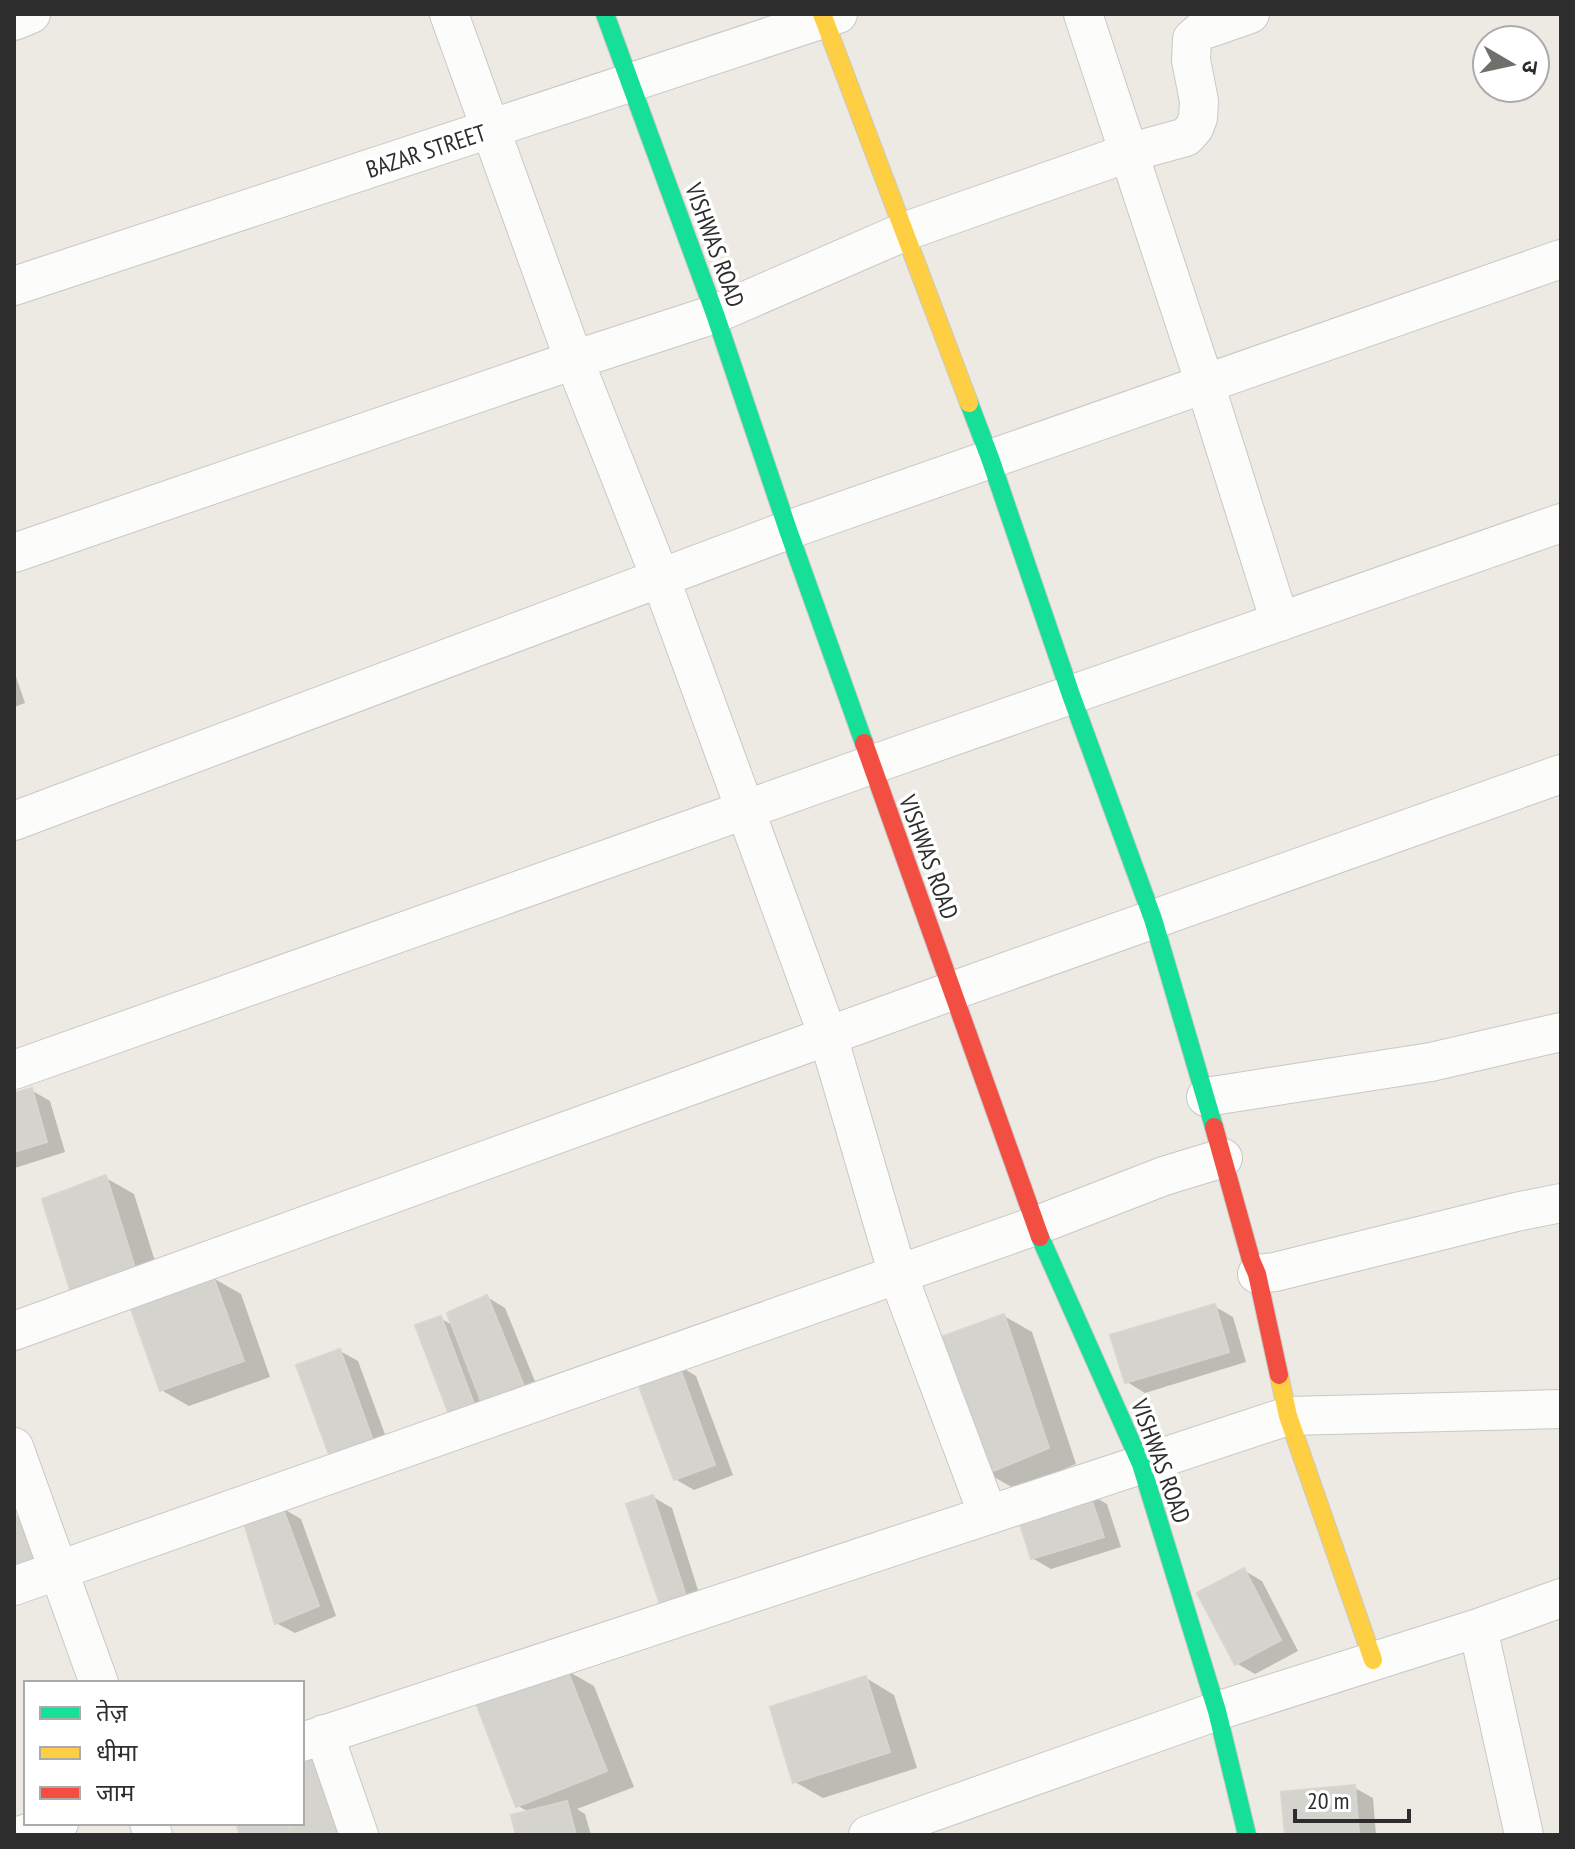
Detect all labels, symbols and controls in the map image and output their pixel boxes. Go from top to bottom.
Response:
north arrow [1471,24,1551,104]
text: उ [1516,59,1546,77]
street label: BAZAR STREET [362,117,490,185]
street label: VISHWAS ROAD [678,178,752,311]
street label: VISHWAS ROAD [892,790,966,923]
street label: VISHWAS ROAD [1124,1394,1198,1527]
legend [24,1681,304,1825]
text: तेज़ [96,1697,129,1728]
text: धीमा [96,1737,138,1768]
scale bar [1295,1773,1409,1823]
text: जाम [96,1777,135,1808]
text: 20 m [1307,1785,1349,1816]

